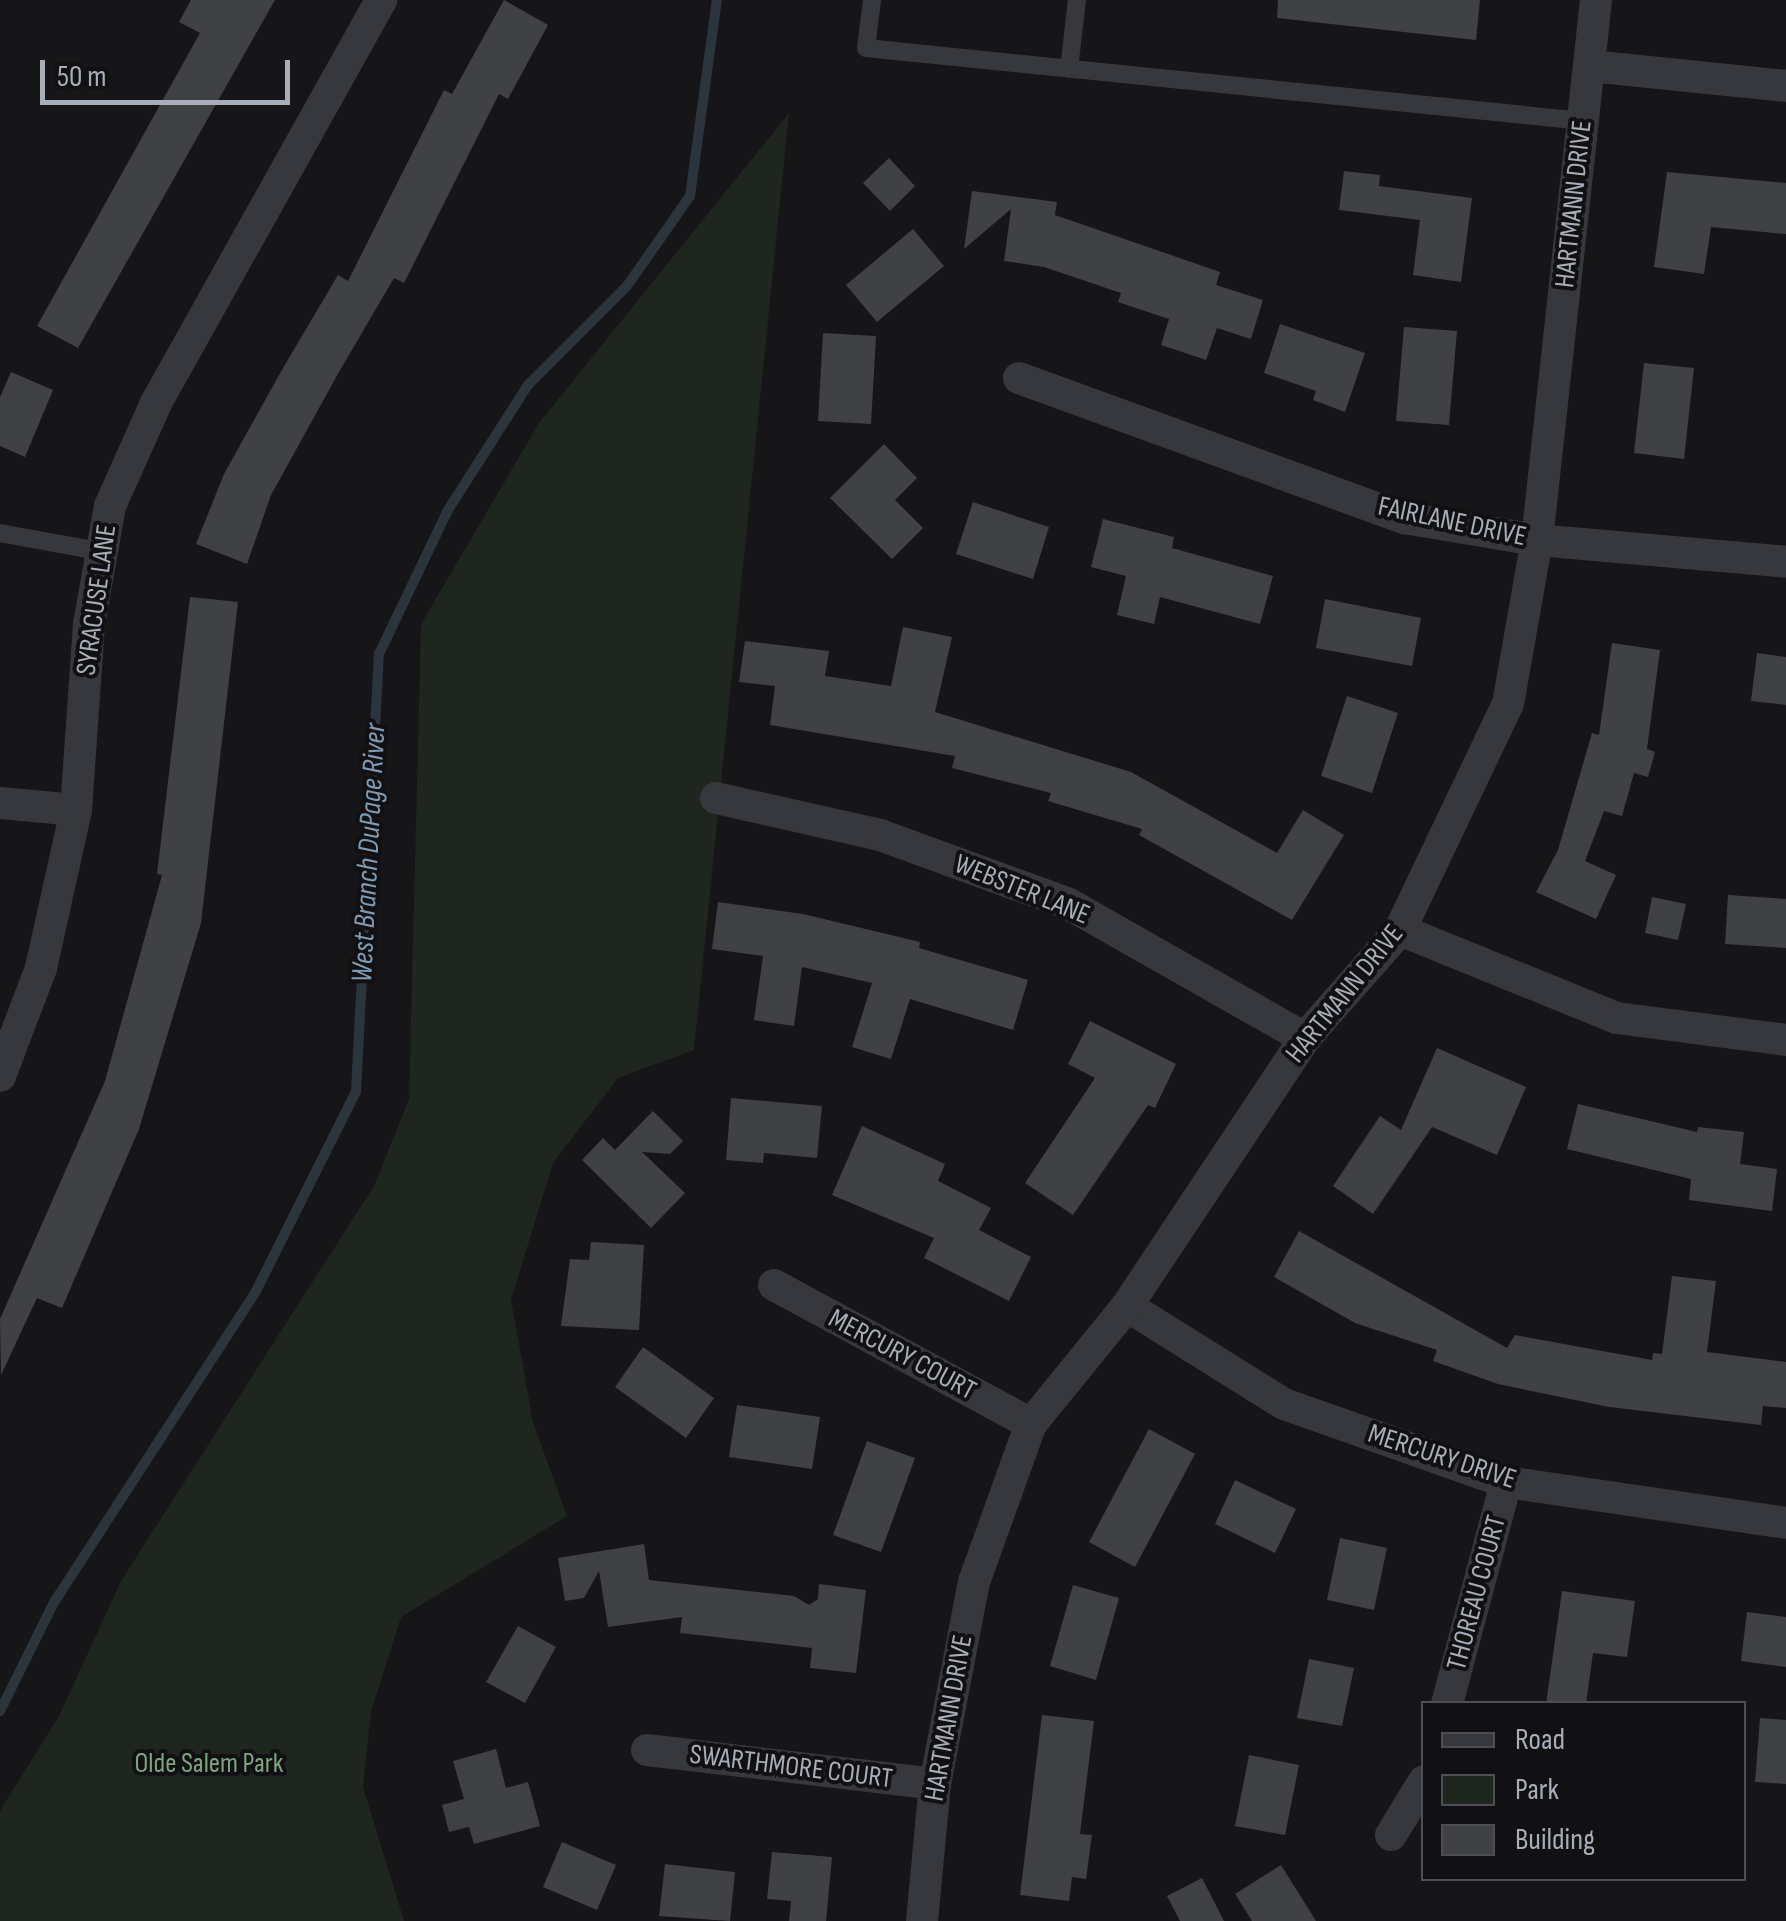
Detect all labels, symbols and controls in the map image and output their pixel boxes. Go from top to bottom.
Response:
scale bar [45,40,295,102]
text: 50 m [57,59,106,95]
street label: HARTMANN DRIVE [1548,119,1600,289]
street label: FAIRLANE DRIVE [1375,490,1529,554]
street label: SYRACUSE LANE [70,522,124,678]
water label: West Branch DuPage River [344,723,394,983]
street label: WEBSTER LANE [950,848,1094,932]
street label: HARTMANN DRIVE [1279,918,1411,1070]
street label: MERCURY COURT [823,1302,981,1408]
street label: MERCURY DRIVE [1364,1417,1520,1497]
street label: THOREAU COURT [1440,1512,1514,1674]
street label: HARTMANN DRIVE [918,1632,980,1804]
legend [1421,1701,1746,1881]
text: Road [1515,1722,1565,1758]
street label: SWARTHMORE COURT [688,1738,894,1796]
park label: Olde Salem Park [134,1747,284,1781]
text: Park [1515,1772,1559,1808]
text: Building [1515,1822,1595,1858]

